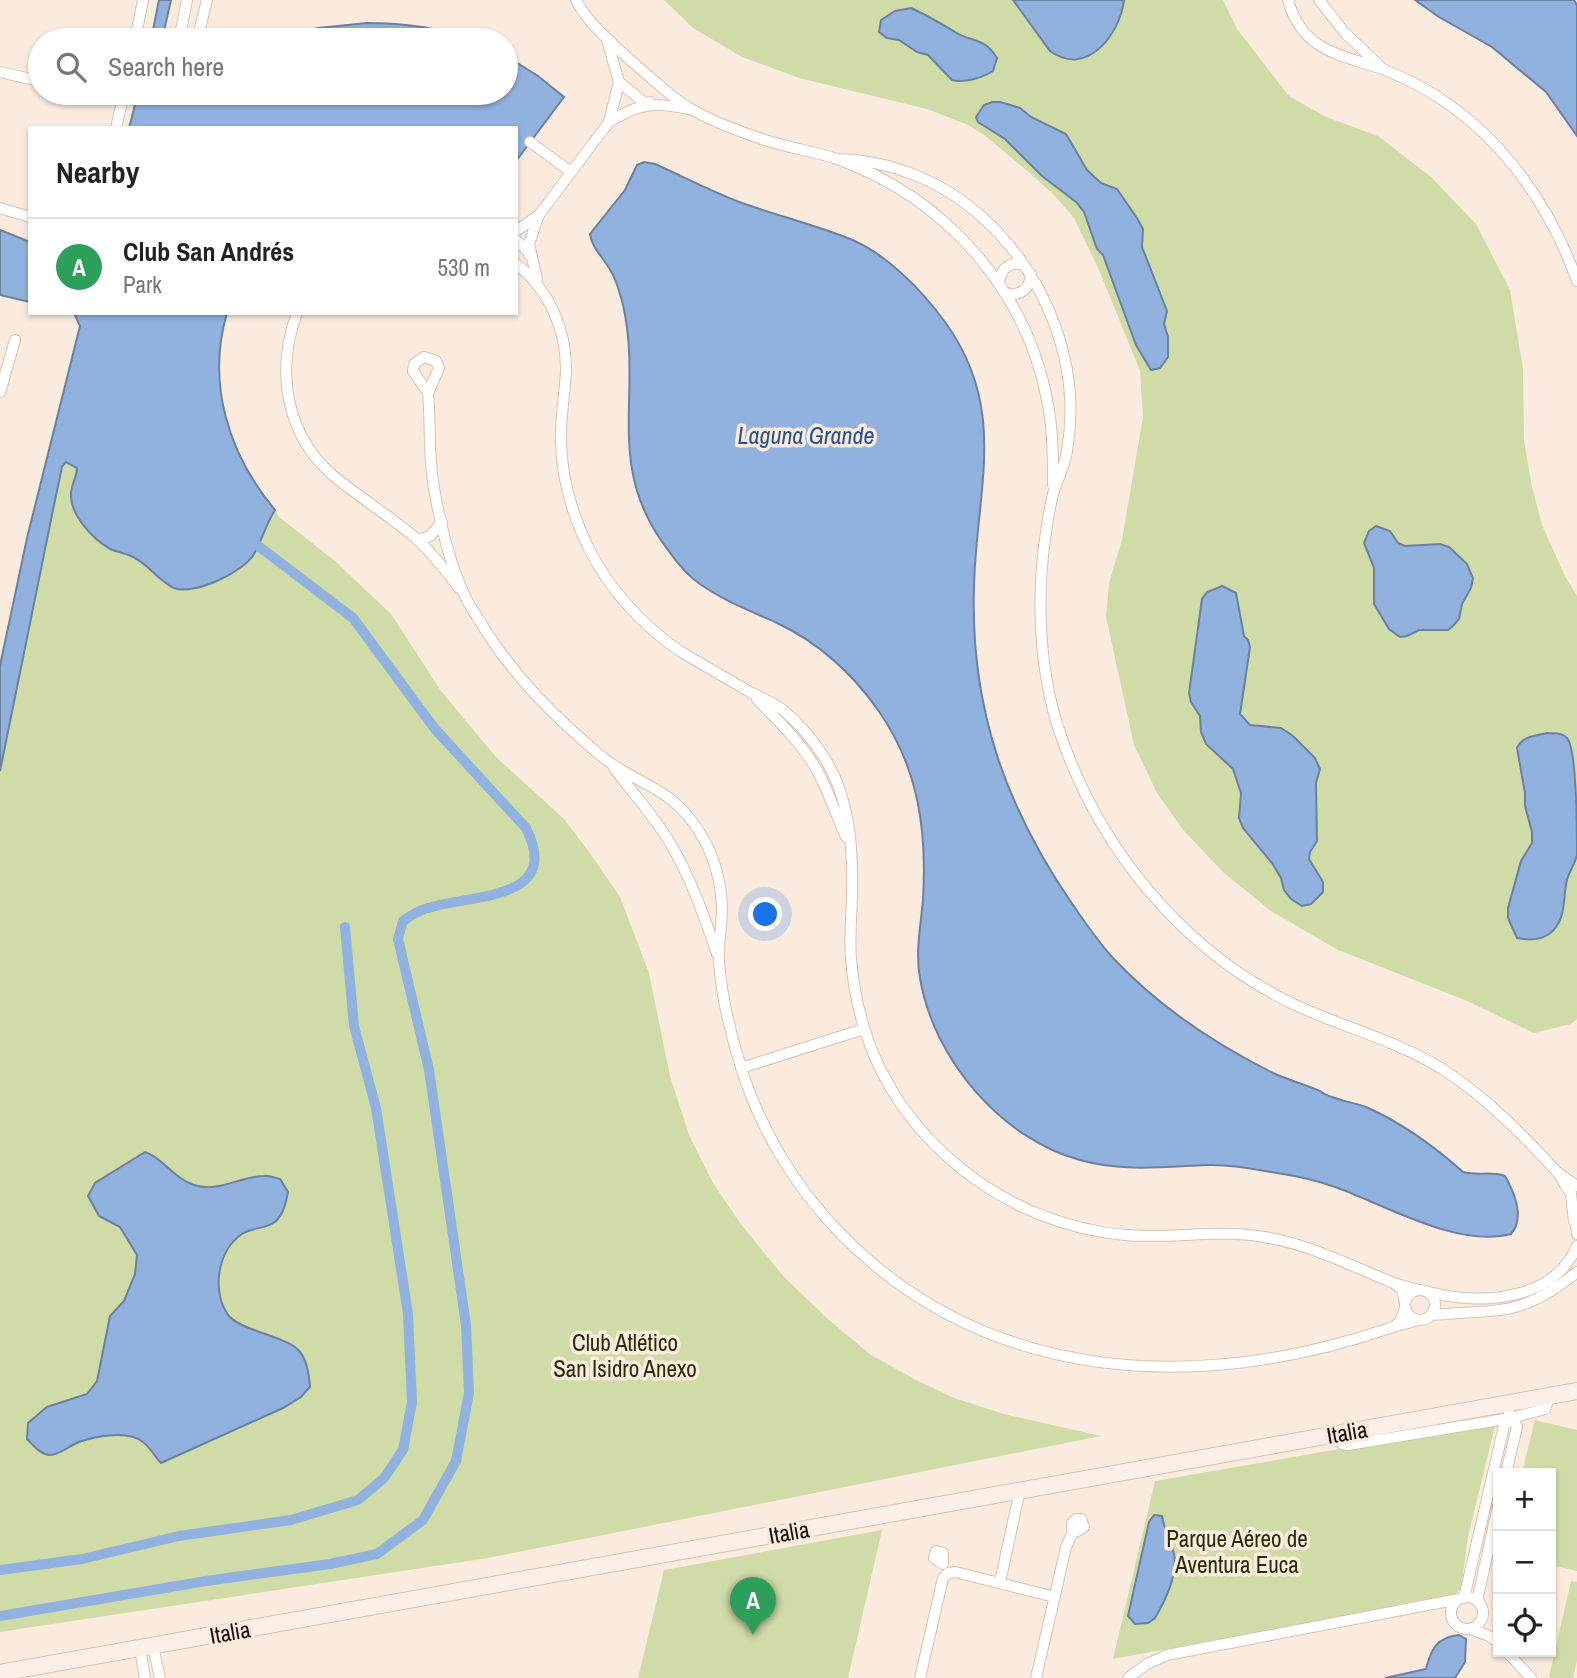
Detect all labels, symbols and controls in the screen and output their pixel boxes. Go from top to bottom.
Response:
search box [28,28,518,105]
icon: search [52,48,90,86]
text: Search here [108,49,224,84]
text: Nearby [56,152,139,192]
text: Club San Andrés [123,234,294,269]
text: A [72,252,86,283]
text: 530 m [438,252,490,283]
text: Park [123,269,162,300]
water label: Laguna Grande [738,419,874,451]
your location [748,897,782,931]
park label: Club Atlético San Isidro Anexo [553,1327,697,1384]
street label: Italia [1324,1413,1370,1451]
map controls [1493,1468,1556,1657]
button: + [1493,1468,1556,1531]
street label: Italia [766,1513,812,1551]
park label: Parque Aéreo de Aventura Euca [1166,1523,1308,1580]
button: − [1493,1531,1556,1594]
pin: A [730,1577,776,1635]
button: locate [1493,1594,1556,1657]
street label: Italia [207,1613,253,1651]

